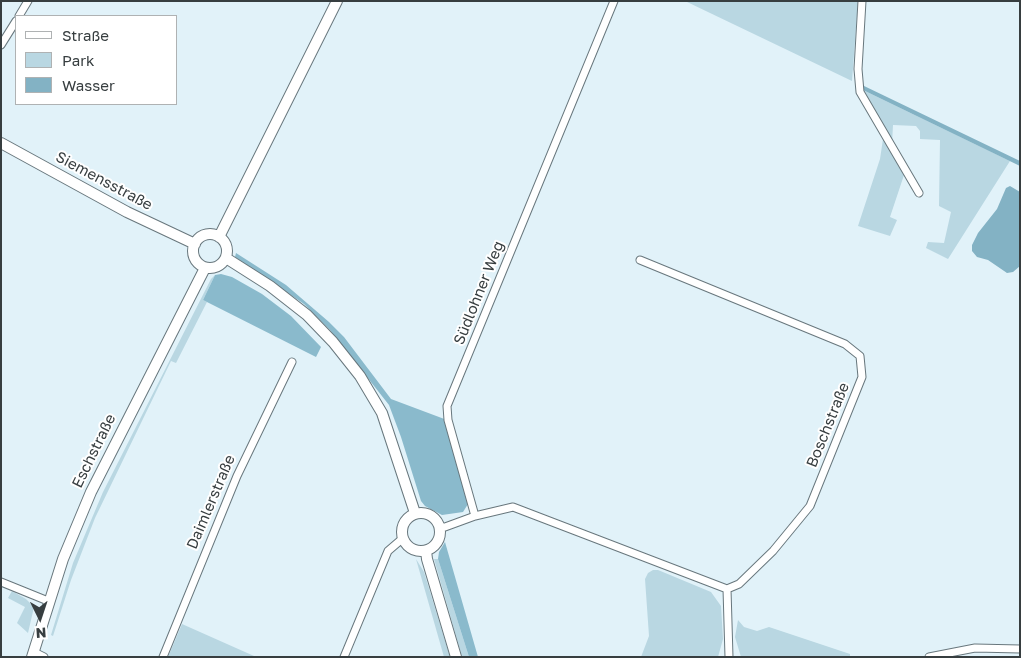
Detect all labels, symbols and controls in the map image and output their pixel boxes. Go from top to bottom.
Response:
legend [15,15,178,105]
text: Straße [62,26,109,44]
text: Park [62,51,94,69]
text: Wasser [62,76,115,94]
street label: Siemensstraße [53,148,155,214]
street label: Südlohner Weg [450,239,508,347]
street label: Boschstraße [803,380,853,470]
street label: Eschstraße [68,411,120,491]
street label: Daimlerstraße [183,452,239,552]
north arrow [15,593,65,643]
text: N [35,625,47,642]

